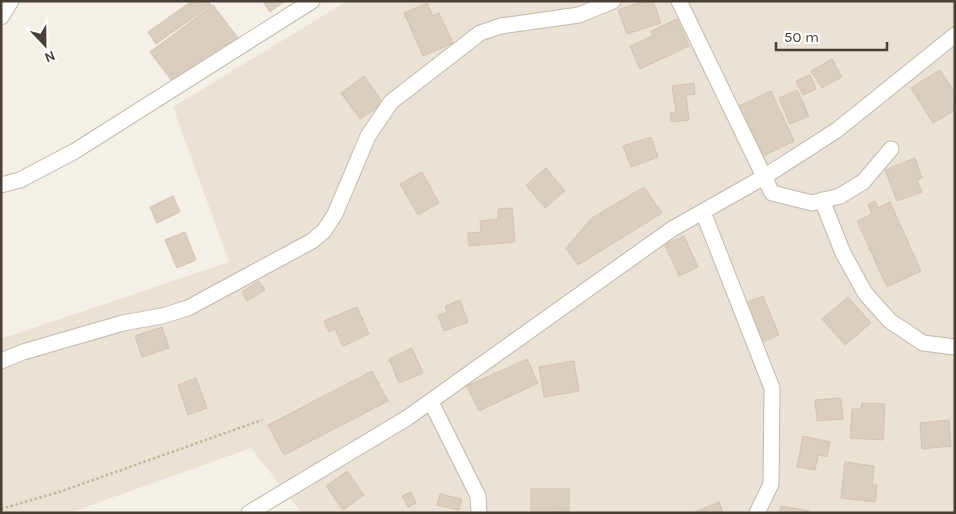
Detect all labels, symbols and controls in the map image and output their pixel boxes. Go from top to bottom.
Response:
north arrow [20,20,70,70]
scale bar [776,20,887,52]
text: 50 m [784,28,819,46]
text: N [42,47,58,66]

